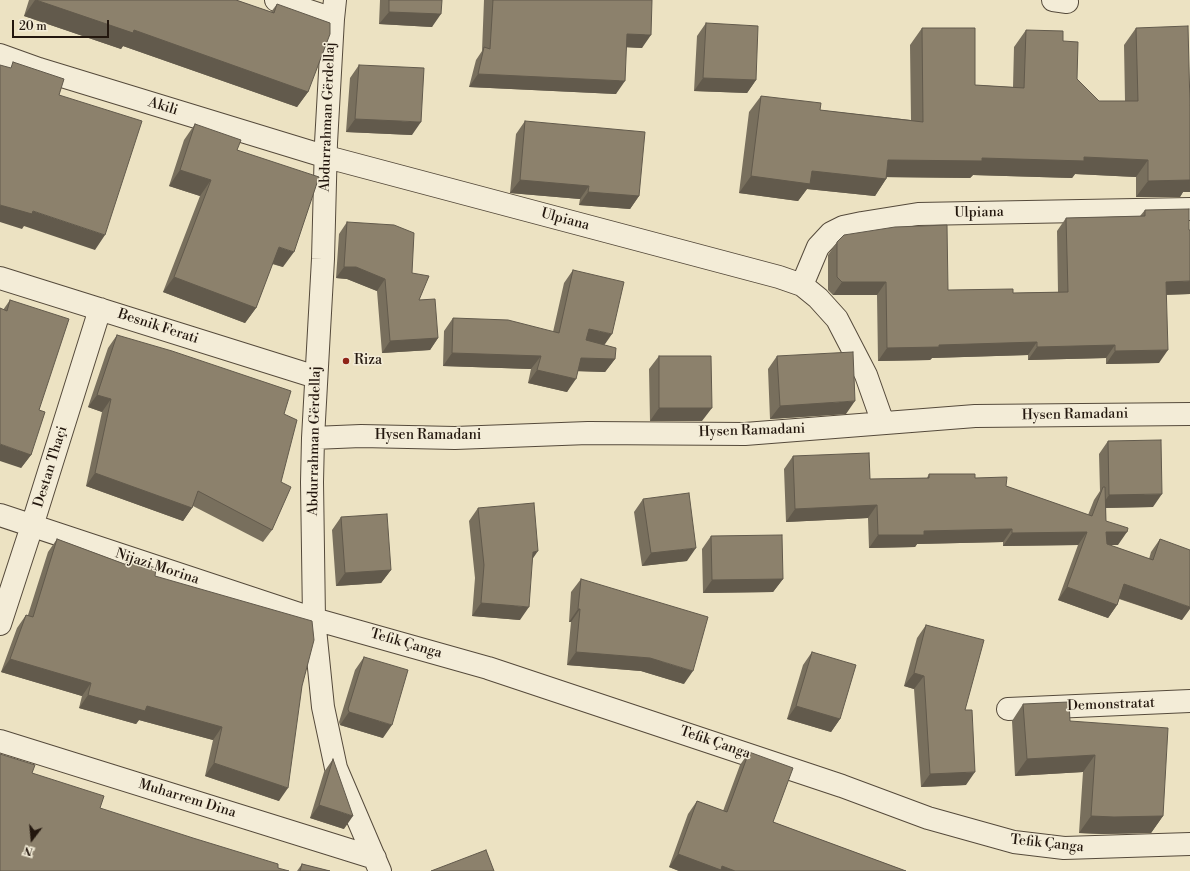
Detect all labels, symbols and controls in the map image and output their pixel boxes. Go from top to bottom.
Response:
scale bar [14,12,111,38]
text: 20 m [19,19,47,34]
street label: Abdurrahman Gërdellaj [317,42,339,192]
street label: Akili [146,95,180,119]
street label: Ulpiana [954,204,1004,222]
street label: Ulpiana [539,205,591,235]
street label: Besnik Ferati [115,306,201,348]
place label: Riza [354,353,382,369]
marker: Riza [341,356,351,366]
street label: Abdurrahman Gërdellaj [305,366,325,516]
street label: Hysen Ramadani [1022,406,1128,424]
street label: Hysen Ramadani [698,421,806,441]
street label: Destan Thaçi [31,424,71,510]
street label: Hysen Ramadani [375,428,481,444]
street label: Nijazi Morina [113,546,201,588]
street label: Tefik Çanga [368,626,444,662]
street label: Demonstratat [1067,695,1155,715]
street label: Tefik Çanga [677,723,753,763]
street label: Muharrem Dina [136,776,238,822]
north arrow [12,819,52,859]
street label: Tefik Çanga [1009,832,1085,856]
text: N [23,843,35,858]

